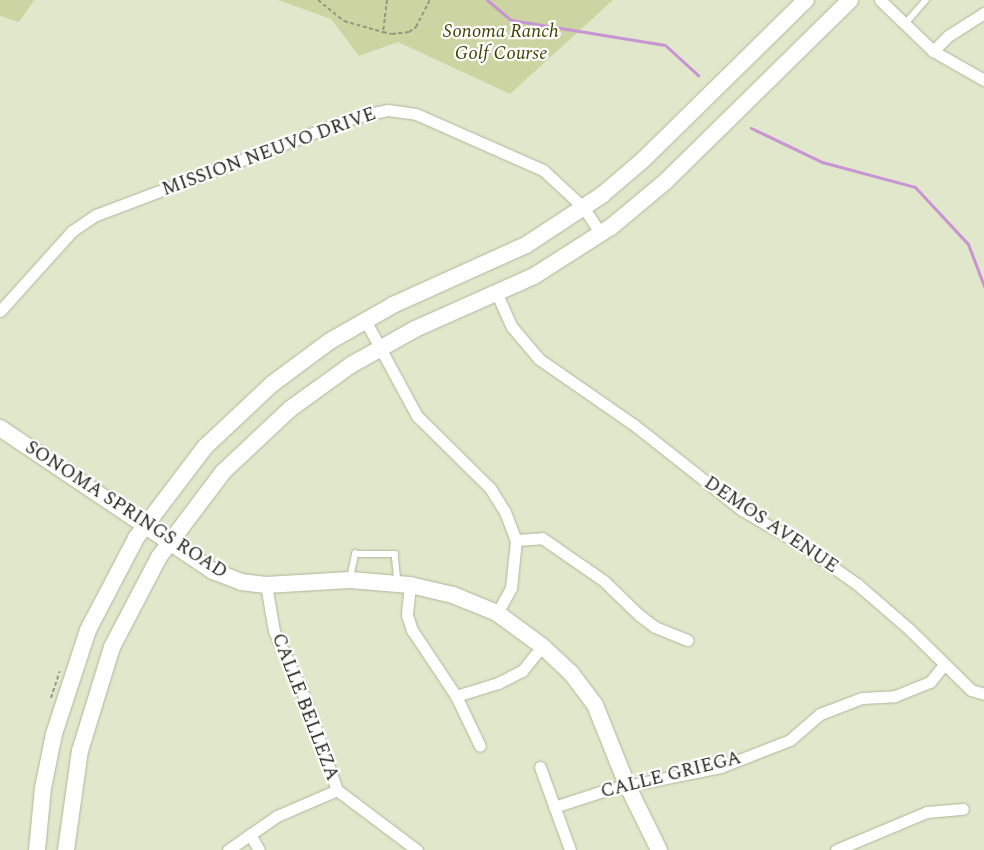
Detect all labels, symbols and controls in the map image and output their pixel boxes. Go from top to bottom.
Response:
park label: Sonoma Ranch Golf Course [443,21,559,65]
street label: MISSION NEUVO DRIVE [159,103,379,201]
street label: SONOMA SPRINGS ROAD [21,436,231,584]
street label: DEMOS AVENUE [699,472,843,578]
street label: CALLE BELLEZA [266,630,344,784]
street label: CALLE GRIEGA [598,747,744,803]

